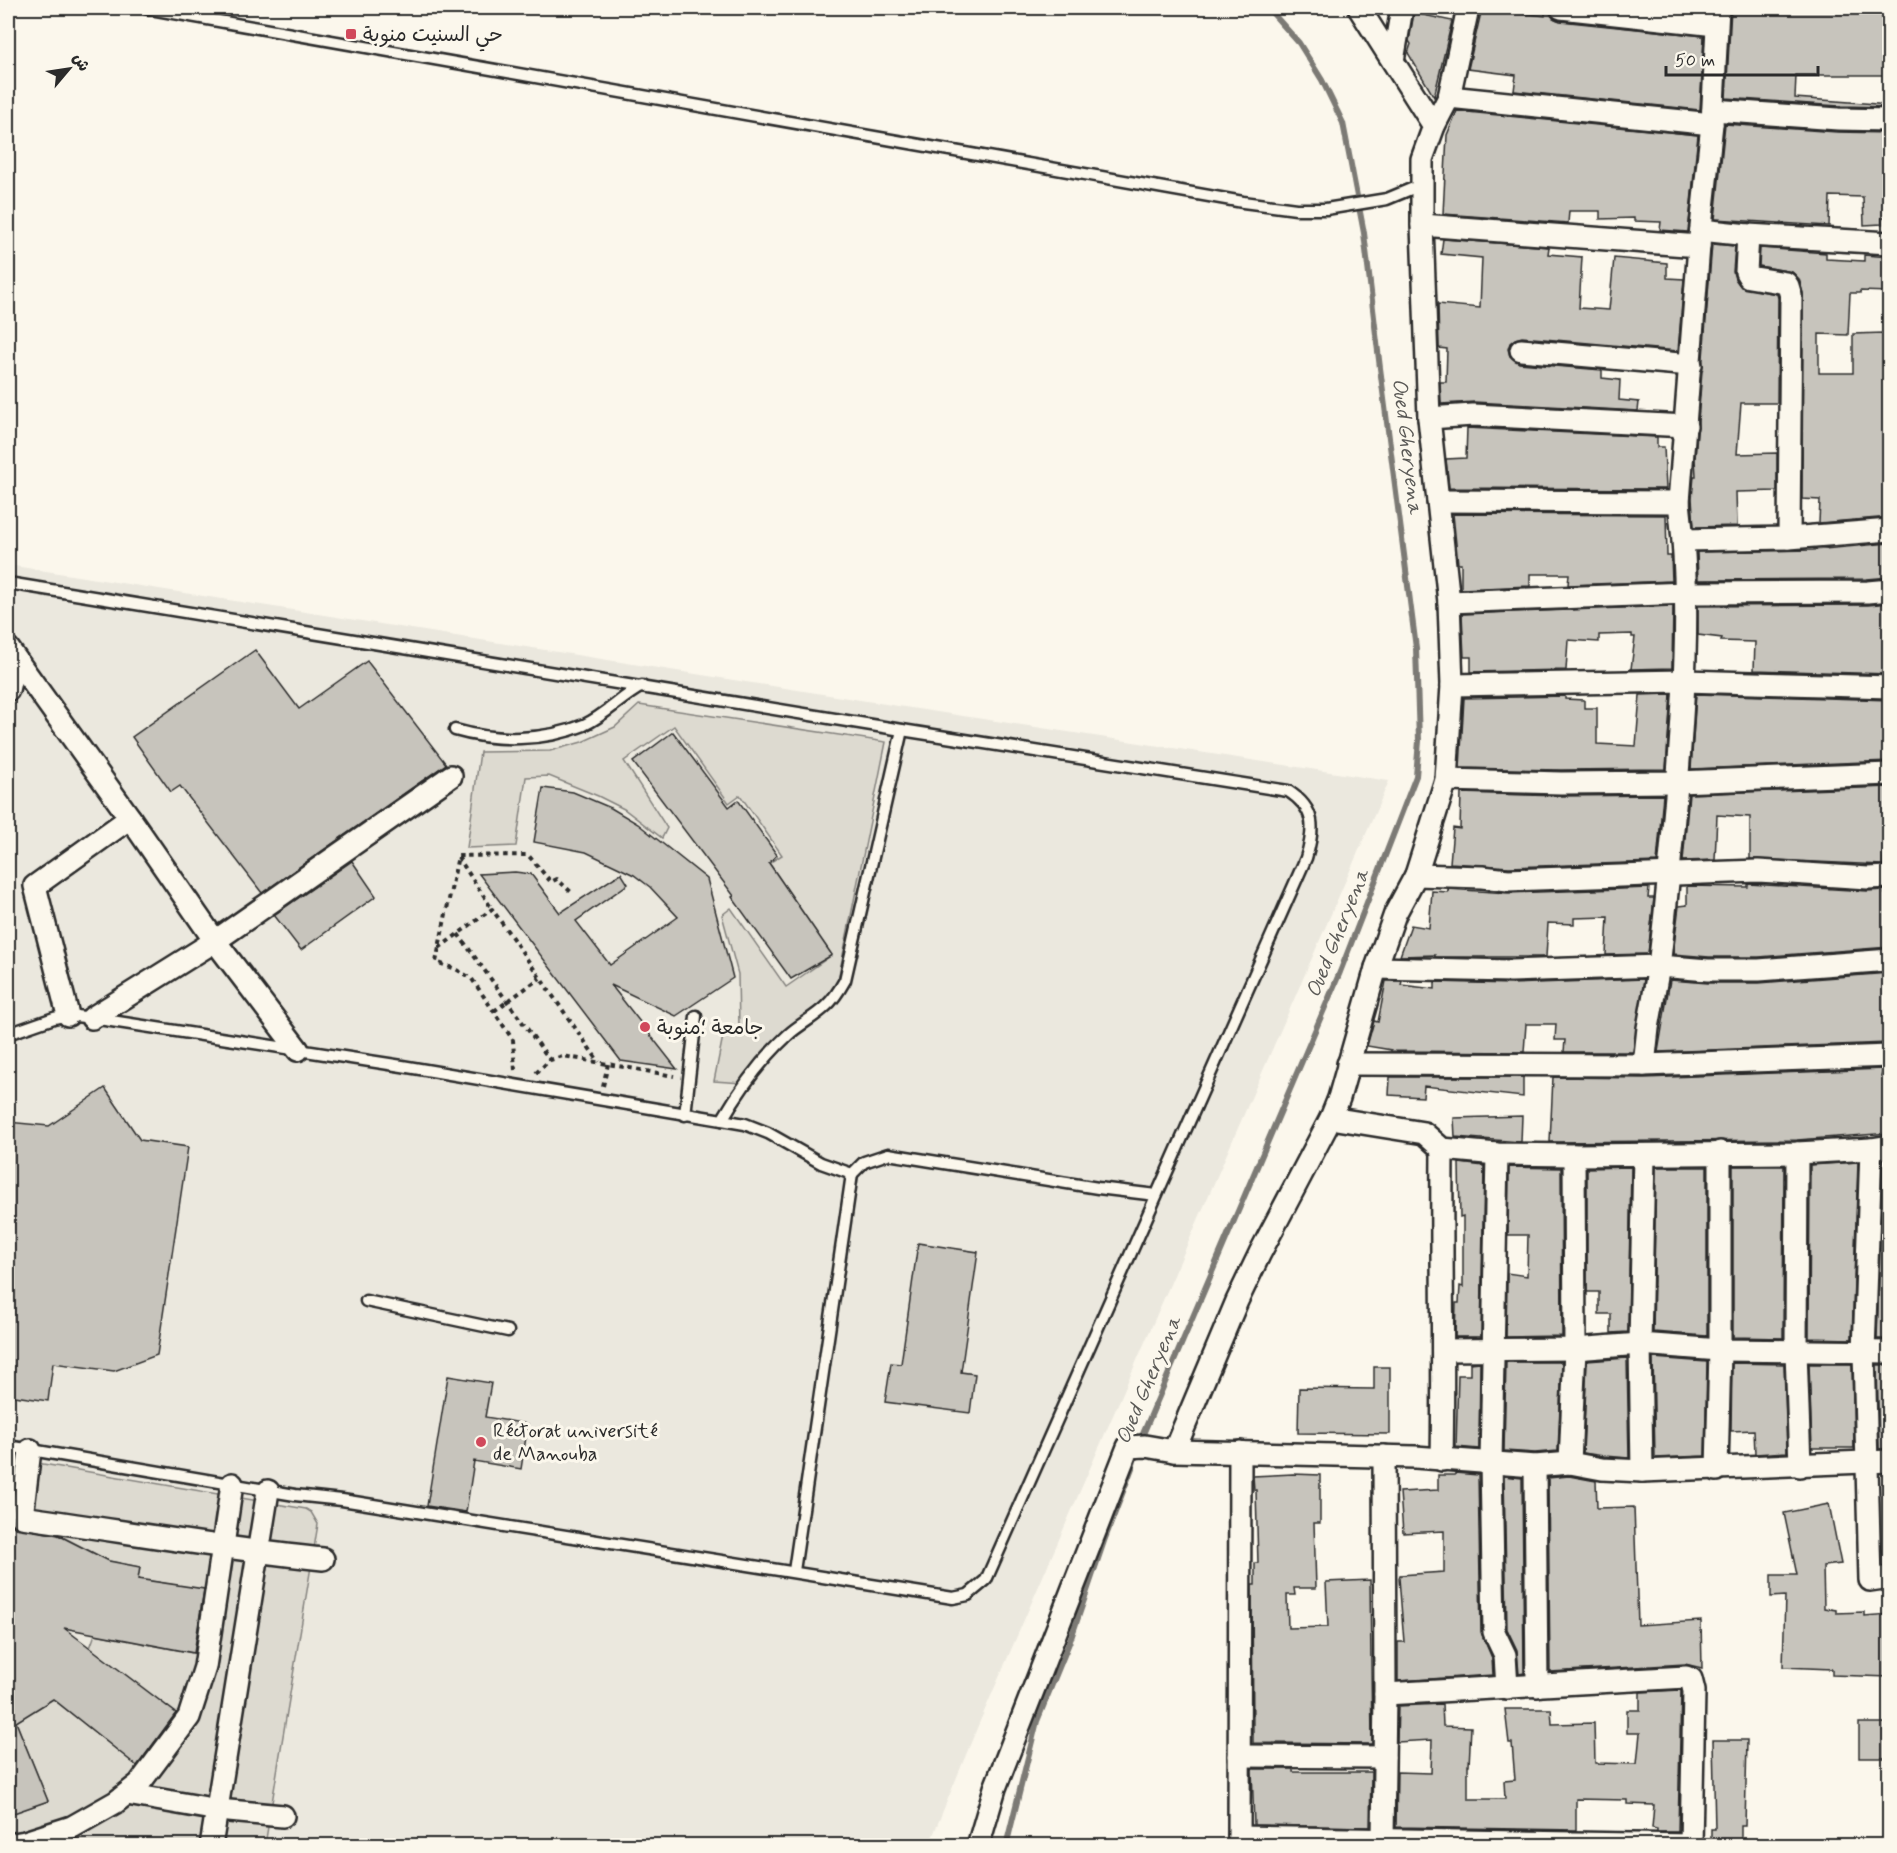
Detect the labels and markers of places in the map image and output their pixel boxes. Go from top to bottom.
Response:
place label: حي السنيت منوبة [363,22,503,52]
marker: حي السنيت منوبة [344,27,358,41]
place label: جامعة ؛منوبة [657,1015,763,1042]
marker: جامعة ؛منوبة [638,1020,652,1034]
place label: Réctorat université de Manouba [493,1418,658,1468]
marker: Réctorat université de Manouba [474,1435,488,1449]

